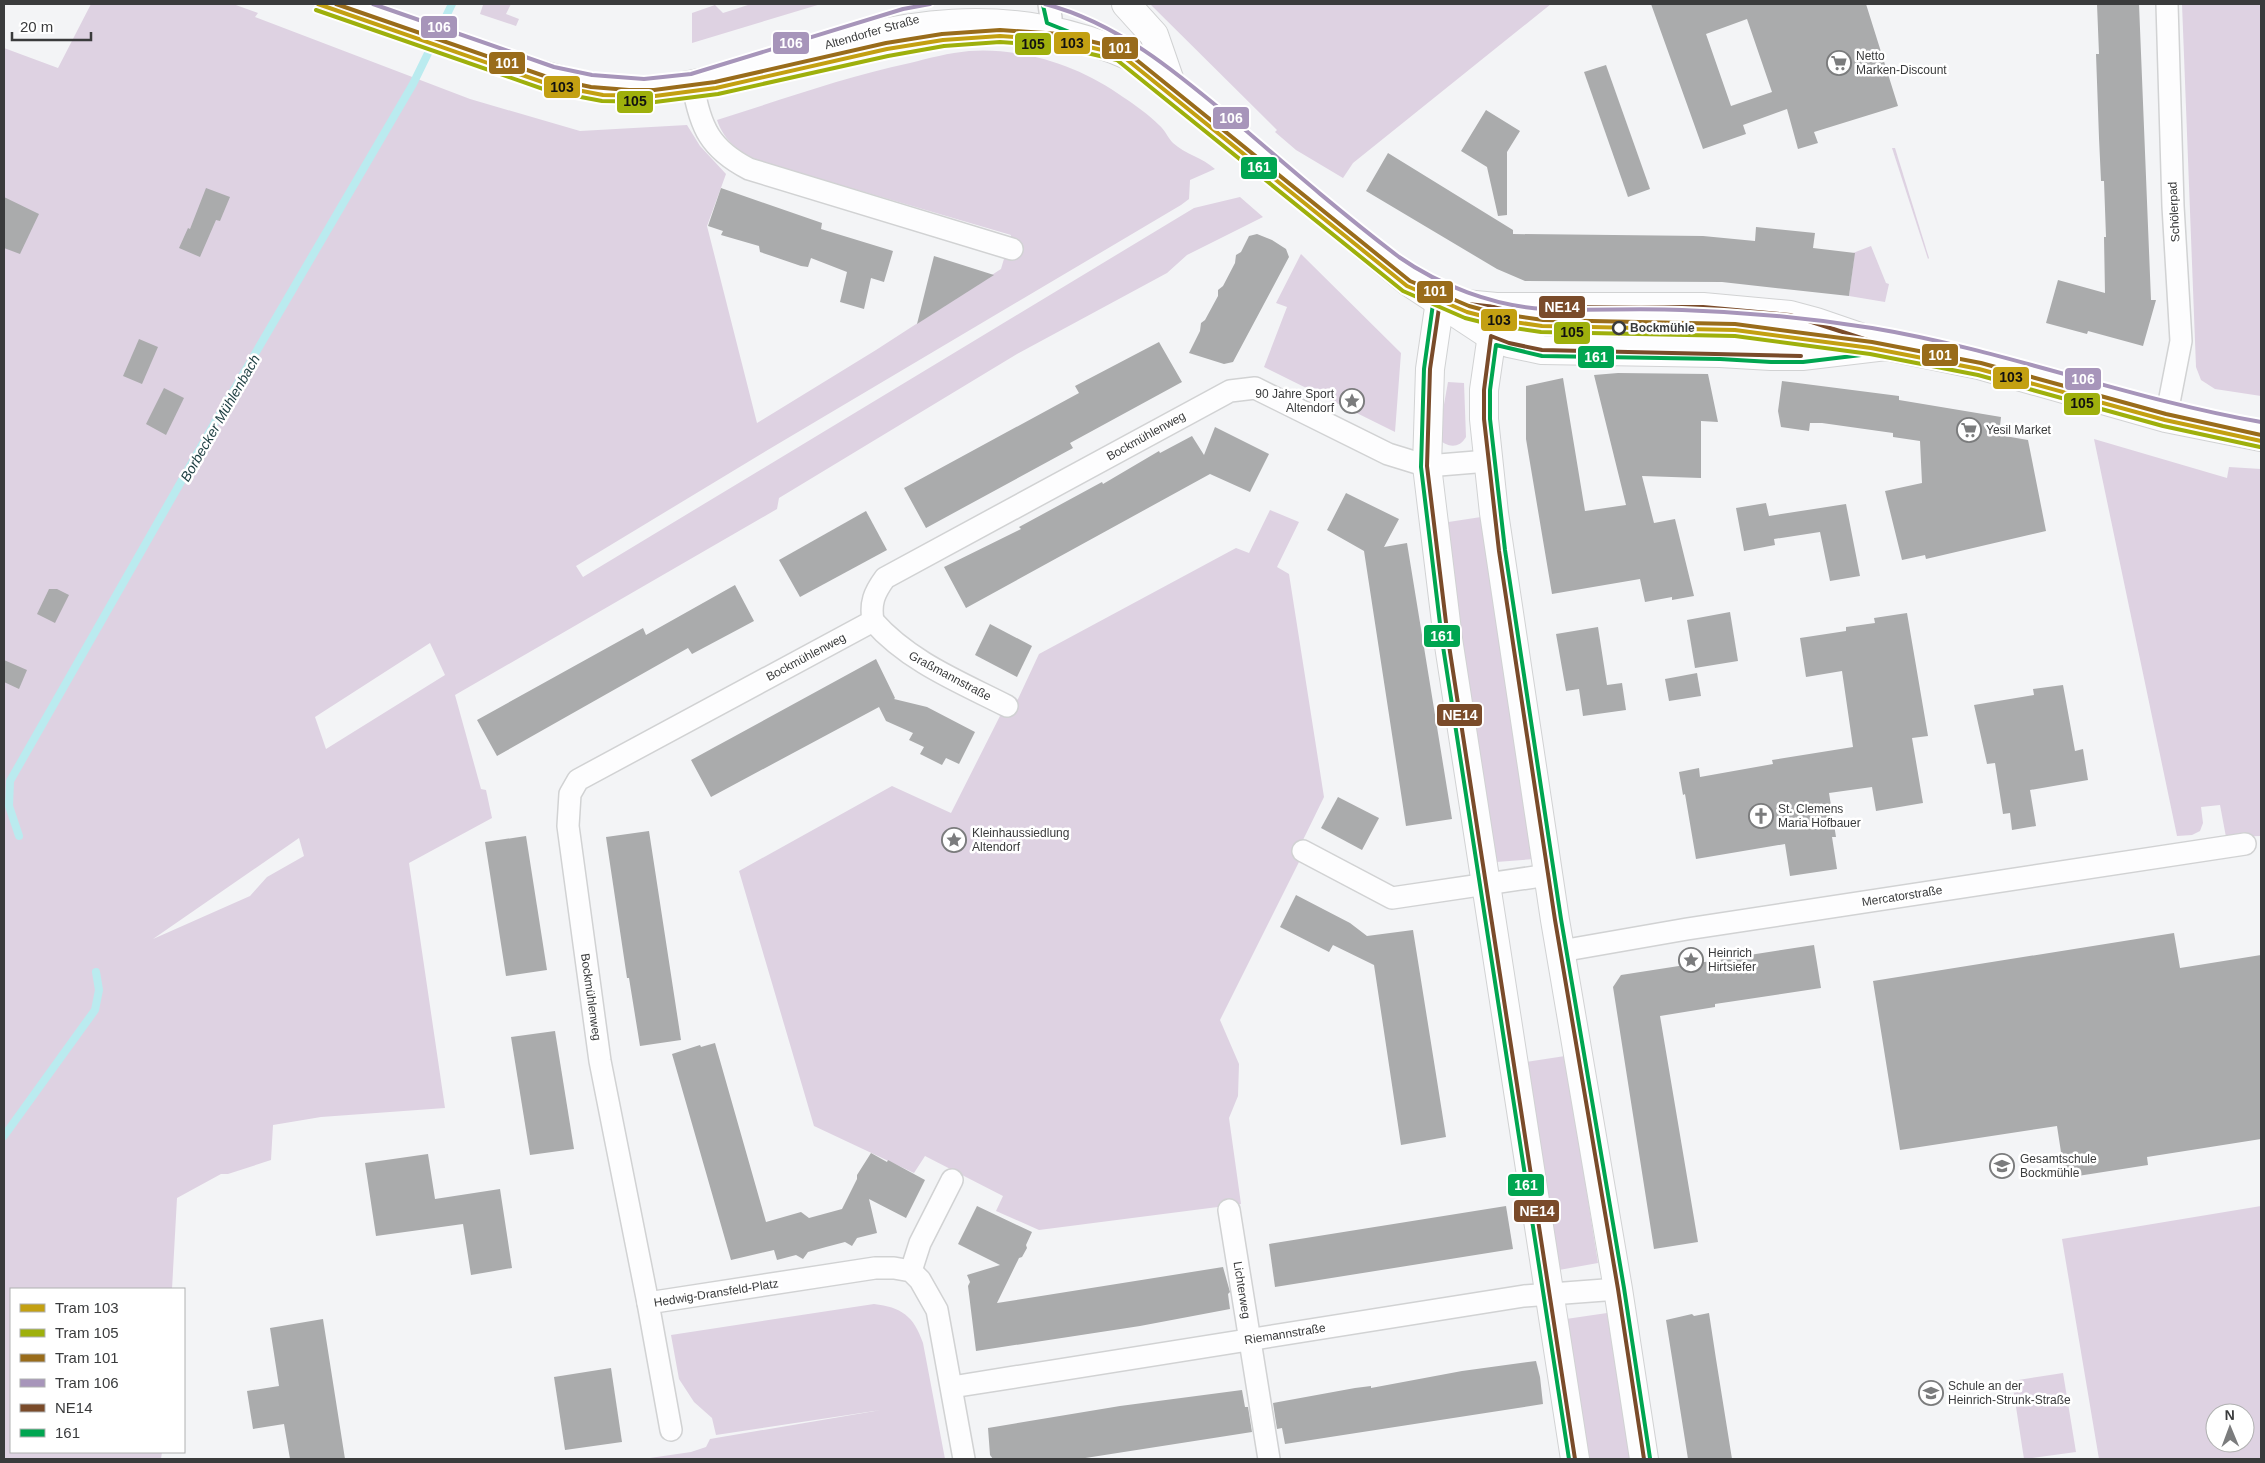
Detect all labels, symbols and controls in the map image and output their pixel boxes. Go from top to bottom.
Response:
scale bar [12,10,91,42]
street label: Altendorfer Straße [823,12,921,52]
line badge: 106 [420,15,458,39]
text: 20 m [20,18,53,35]
text: 106 [427,19,451,35]
line badge: 106 [772,31,810,55]
line badge: 103 [1053,31,1091,55]
line badge: 105 [1014,32,1052,56]
text: 106 [779,35,803,51]
text: 103 [1060,35,1084,51]
text: 105 [1021,36,1045,52]
line badge: 101 [1101,36,1139,60]
text: 101 [1108,40,1132,56]
place label: Netto Marken-Discount [1856,49,1947,77]
supermarket icon: Netto Marken-Discount [1826,50,1852,76]
line badge: 101 [488,51,526,75]
text: 101 [495,55,519,71]
line badge: 103 [543,75,581,99]
text: 103 [550,79,574,95]
line badge: 105 [616,90,654,114]
text: 105 [623,93,647,109]
line badge: 106 [1212,106,1250,130]
text: 106 [1219,110,1243,126]
line badge: 161 [1240,156,1278,180]
text: 161 [1247,159,1271,175]
street label: Schölerpad [2165,181,2183,243]
line badge: 101 [1416,280,1454,304]
text: 101 [1423,283,1447,299]
line badge: NE14 [1538,295,1586,319]
text: NE14 [1544,299,1580,315]
line badge: 103 [1480,308,1518,332]
text: 103 [1487,312,1511,328]
line badge: 105 [1553,321,1591,345]
marker: Bockmühle [1612,321,1626,335]
place label: Bockmühle [1630,321,1695,335]
text: 105 [1560,324,1584,340]
line badge: 101 [1921,343,1959,367]
line badge: 161 [1577,345,1615,369]
text: 101 [1928,347,1952,363]
text: 161 [1584,349,1608,365]
water label: Borbecker Mühlenbach [177,351,263,484]
line badge: 103 [1992,366,2030,390]
line badge: 106 [2064,367,2102,391]
text: 103 [1999,369,2023,385]
text: 106 [2071,371,2095,387]
place label: 90 Jahre Sport Altendorf [1255,387,1335,415]
place icon: 90 Jahre Sport Altendorf [1339,388,1365,414]
line badge: 105 [2063,392,2101,416]
text: 105 [2070,395,2094,411]
street label: Bockmühlenweg [1104,409,1188,463]
supermarket icon: Yesil Market [1956,417,1982,443]
place label: Yesil Market [1986,423,2052,437]
line badge: 161 [1423,624,1461,648]
text: 161 [1430,628,1454,644]
street label: Bockmühlenweg [764,630,848,684]
street label: Graßmannstraße [906,648,994,704]
line badge: NE14 [1436,703,1483,727]
text: NE14 [1442,707,1478,723]
place label: St. Clemens Maria Hofbauer [1778,802,1861,830]
church icon: St. Clemens Maria Hofbauer [1748,803,1774,829]
place label: Kleinhaussiedlung Altendorf [972,826,1069,854]
place icon: Kleinhaussiedlung Altendorf [941,827,967,853]
street label: Mercatorstraße [1861,883,1944,909]
place label: Heinrich Hirtsiefer [1708,946,1756,974]
place icon: Heinrich Hirtsiefer [1678,947,1704,973]
street label: Bockmühlenweg [578,952,604,1042]
place label: Gesamtschule Bockmühle [2020,1152,2097,1180]
school or university icon: Gesamtschule Bockmühle [1989,1153,2015,1179]
line badge: 161 [1507,1173,1545,1197]
text: 161 [1514,1177,1538,1193]
line badge: NE14 [1513,1199,1560,1223]
text: NE14 [1519,1203,1555,1219]
street label: Lichterweg [1231,1260,1253,1320]
street label: Hedwig-Dransfeld-Platz [653,1276,779,1310]
legend [10,1288,185,1453]
text: Tram 103 [55,1299,119,1316]
street label: Riemannstraße [1243,1321,1327,1347]
text: Tram 105 [55,1324,119,1341]
text: Tram 101 [55,1349,119,1366]
text: Tram 106 [55,1374,119,1391]
place label: Schule an der Heinrich-Strunk-Straße [1948,1379,2071,1407]
school or university icon: Schule an der Heinrich-Strunk-Straße [1918,1380,1944,1406]
text: NE14 [55,1399,93,1416]
north arrow [2205,1403,2255,1453]
text: N [2225,1407,2235,1423]
text: 161 [55,1424,80,1441]

